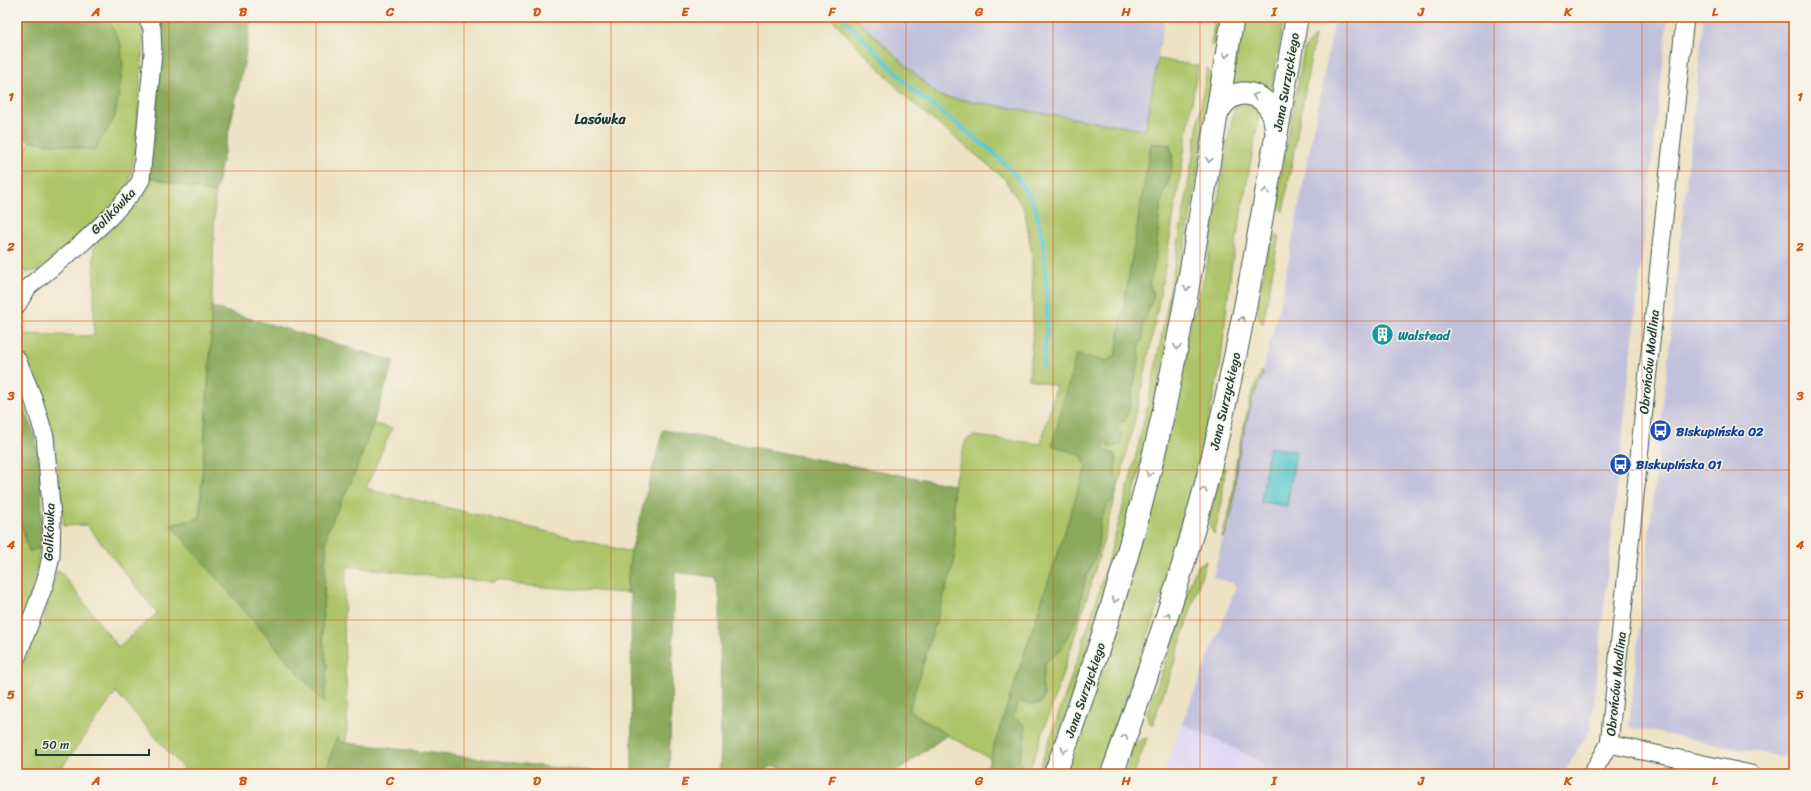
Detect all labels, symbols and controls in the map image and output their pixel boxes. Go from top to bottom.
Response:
text: A [91,0,100,23]
text: B [239,0,248,23]
text: C [385,0,395,23]
text: D [533,0,541,23]
text: E [681,0,690,23]
text: F [827,0,836,23]
text: G [974,0,984,23]
text: H [1120,0,1131,23]
text: I [1270,0,1278,23]
text: J [1417,0,1425,23]
text: K [1563,0,1573,23]
text: L [1712,0,1719,23]
street label: Jana Surzyckiego [1266,30,1306,134]
one-way arrow [1222,52,1231,59]
text: 1 [8,85,14,108]
text: 1 [1797,85,1803,108]
one-way arrow [1251,93,1258,101]
district label: Lasówka [574,107,627,132]
one-way arrow [1205,157,1213,163]
street label: Golikówka [85,182,142,240]
one-way arrow [1261,188,1270,194]
text: 2 [6,235,15,258]
text: 2 [1795,235,1804,258]
one-way arrow [1183,285,1192,291]
street label: Obrońców Modlina [1632,308,1666,415]
one-way arrow [1238,316,1246,322]
building icon: Walstead [1369,322,1395,348]
place label: Walstead [1398,324,1451,347]
one-way arrow [1173,344,1181,351]
street label: Jana Surzyckiego [1202,349,1248,453]
text: 3 [6,384,15,407]
text: 3 [1795,384,1804,407]
bus stop icon: Biskupińska 02 [1648,418,1674,444]
place label: Biskupińska 02 [1676,420,1764,443]
bus stop icon: Biskupińska 01 [1607,451,1633,477]
place label: Biskupińska 01 [1636,453,1722,476]
one-way arrow [1145,471,1153,478]
one-way arrow [1199,487,1208,494]
street label: Golikówka [36,502,62,561]
text: 4 [6,533,16,556]
text: 4 [1795,533,1805,556]
one-way arrow [1111,596,1120,603]
one-way arrow [1163,611,1172,618]
street label: Obrońców Modlina [1599,630,1633,737]
street label: Jana Surzyckiego [1058,639,1112,742]
text: 5 [7,683,15,706]
text: 5 [1796,683,1804,706]
scale bar [36,731,149,757]
text: 50 m [42,734,69,756]
one-way arrow [1121,734,1129,741]
one-way arrow [1061,746,1069,753]
text: A [91,769,100,791]
text: B [239,769,248,791]
text: C [385,769,395,791]
text: D [533,769,541,791]
text: E [681,769,690,791]
text: F [827,769,836,791]
text: G [974,769,984,791]
text: H [1120,769,1131,791]
text: I [1270,769,1278,791]
text: J [1417,769,1425,791]
text: K [1563,769,1573,791]
text: L [1712,769,1719,791]

